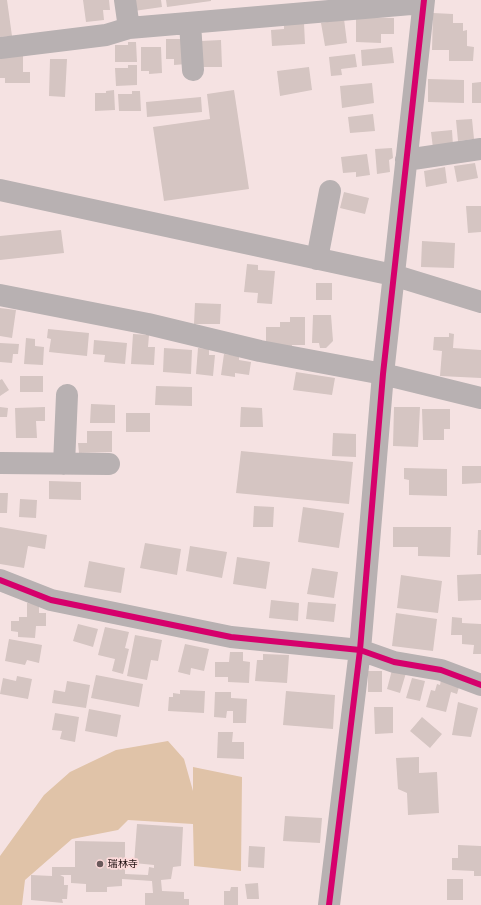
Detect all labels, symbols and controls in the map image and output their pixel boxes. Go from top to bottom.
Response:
place label: 瑞林寺 [108,858,138,870]
marker: 瑞林寺 [95,859,105,869]

